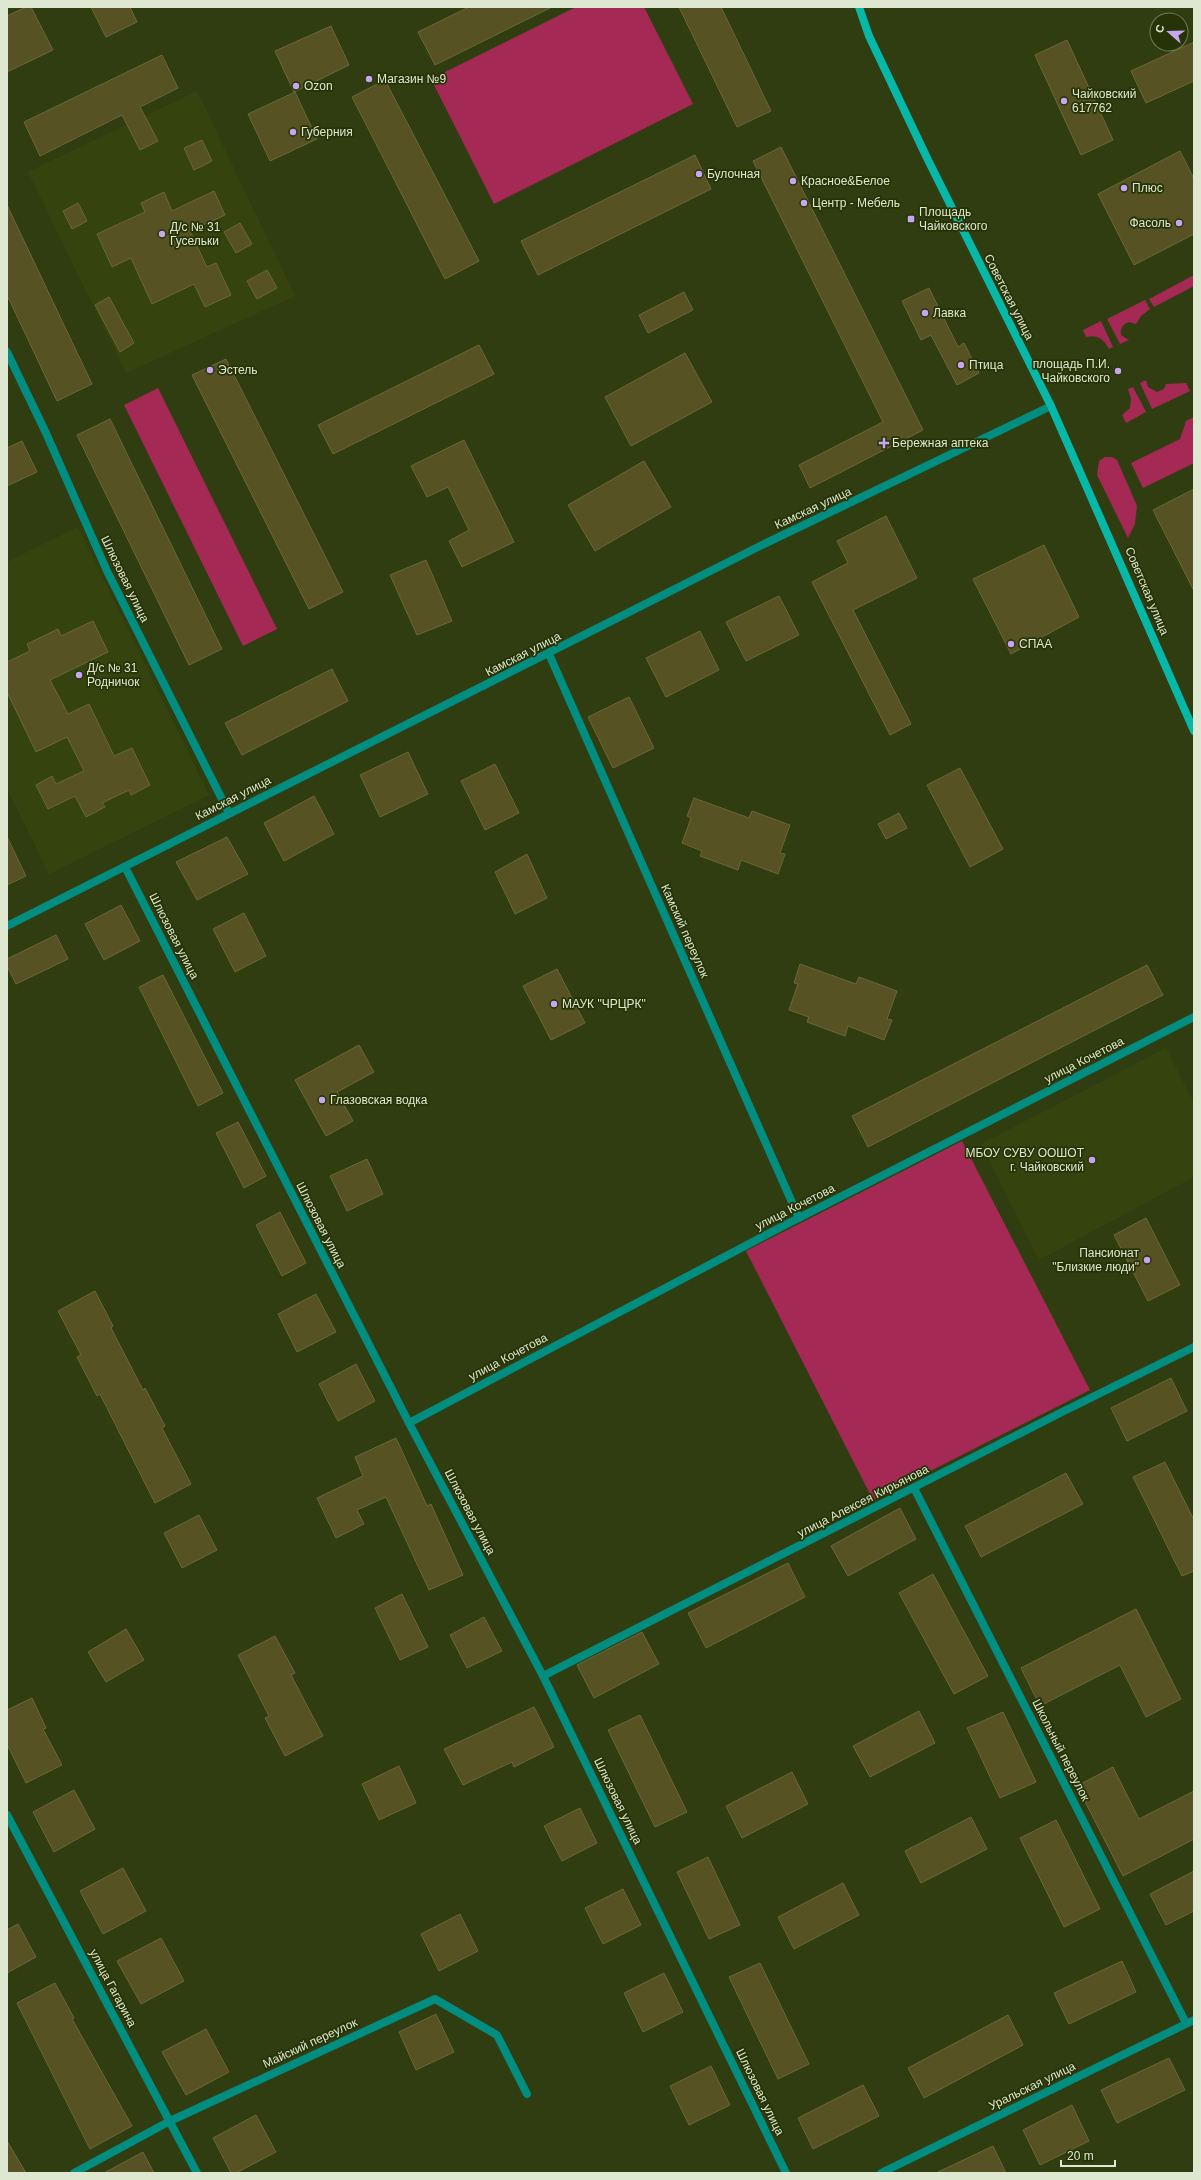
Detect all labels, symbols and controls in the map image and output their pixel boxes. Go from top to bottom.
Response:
north arrow [1149,12,1189,52]
text: С [1153,23,1167,34]
place label: Магазин №9 [377,72,446,86]
marker: Магазин №9 [364,74,374,84]
place label: Ozon [304,79,333,93]
marker: Ozon [291,81,301,91]
place label: Чайковский 617762 [1072,87,1136,115]
marker: Чайковский 617762 [1059,96,1069,106]
place label: Губерния [301,125,353,139]
marker: Губерния [288,127,298,137]
place label: Булочная [707,167,760,181]
marker: Булочная [694,169,704,179]
place label: Красное&Белое [801,174,890,188]
marker: Красное&Белое [788,176,798,186]
place label: Плюс [1132,181,1163,195]
marker: Плюс [1119,183,1129,193]
place label: Центр - Мебель [812,196,900,210]
marker: Центр - Мебель [799,198,809,208]
place label: Площадь Чайковского [919,205,988,233]
marker: Площадь Чайковского [906,214,916,224]
place label: Фасоль [1129,216,1171,230]
marker: Фасоль [1174,218,1184,228]
place label: Д/с № 31 Гусельки [170,220,221,248]
marker: Д/с № 31 Гусельки [157,229,167,239]
street label: Советская улица [981,252,1037,342]
place label: Лавка [933,306,966,320]
marker: Лавка [920,308,930,318]
place label: площадь П.И. Чайковского [1033,357,1110,385]
place label: Птица [969,358,1004,372]
marker: Птица [956,360,966,370]
place label: Эстель [218,363,258,377]
marker: Эстель [205,365,215,375]
marker: площадь П.И. Чайковского [1113,366,1123,376]
place label: Бережная аптека [892,436,989,450]
marker: Бережная аптека [879,438,889,448]
street label: Камская улица [772,484,854,532]
street label: Шлюзовая улица [98,533,152,625]
street label: Советская улица [1122,545,1172,637]
street label: Камская улица [483,629,563,679]
place label: СПАА [1019,637,1052,651]
marker: СПАА [1006,639,1016,649]
place label: Д/с № 31 Родничок [87,661,140,689]
marker: Д/с № 31 Родничок [74,670,84,680]
street label: Камская улица [193,773,273,823]
street label: Камский переулок [658,882,712,981]
street label: Шлюзовая улица [146,891,202,982]
place label: МАУК "ЧРЦРК" [562,997,646,1011]
marker: МАУК "ЧРЦРК" [549,999,559,1009]
street label: улица Кочетова [1042,1034,1126,1086]
place label: Глазовская водка [330,1093,428,1107]
marker: Глазовская водка [317,1095,327,1105]
place label: МБОУ СУВУ ООШОТ г. Чайковский [965,1146,1085,1174]
marker: МБОУ СУВУ ООШОТ г. Чайковский [1087,1155,1097,1165]
street label: Шлюзовая улица [293,1180,349,1271]
street label: улица Кочетова [753,1181,837,1233]
place label: Пансионат "Близкие люди" [1052,1246,1139,1274]
marker: Пансионат "Близкие люди" [1142,1255,1152,1265]
street label: улица Кочетова [466,1330,550,1384]
street label: улица Алексея Кирьянова [795,1462,931,1540]
street label: Шлюзовая улица [442,1467,499,1557]
street label: Школьный переулок [1029,1697,1093,1804]
street label: Шлюзовая улица [591,1755,645,1847]
street label: улица Гагарина [87,1947,140,2030]
street label: Майский переулок [261,2015,360,2071]
street label: Шлюзовая улица [733,2046,787,2138]
street label: Уральская улица [986,2059,1078,2113]
scale bar [1061,2142,1115,2168]
text: 20 m [1067,2149,1094,2163]

